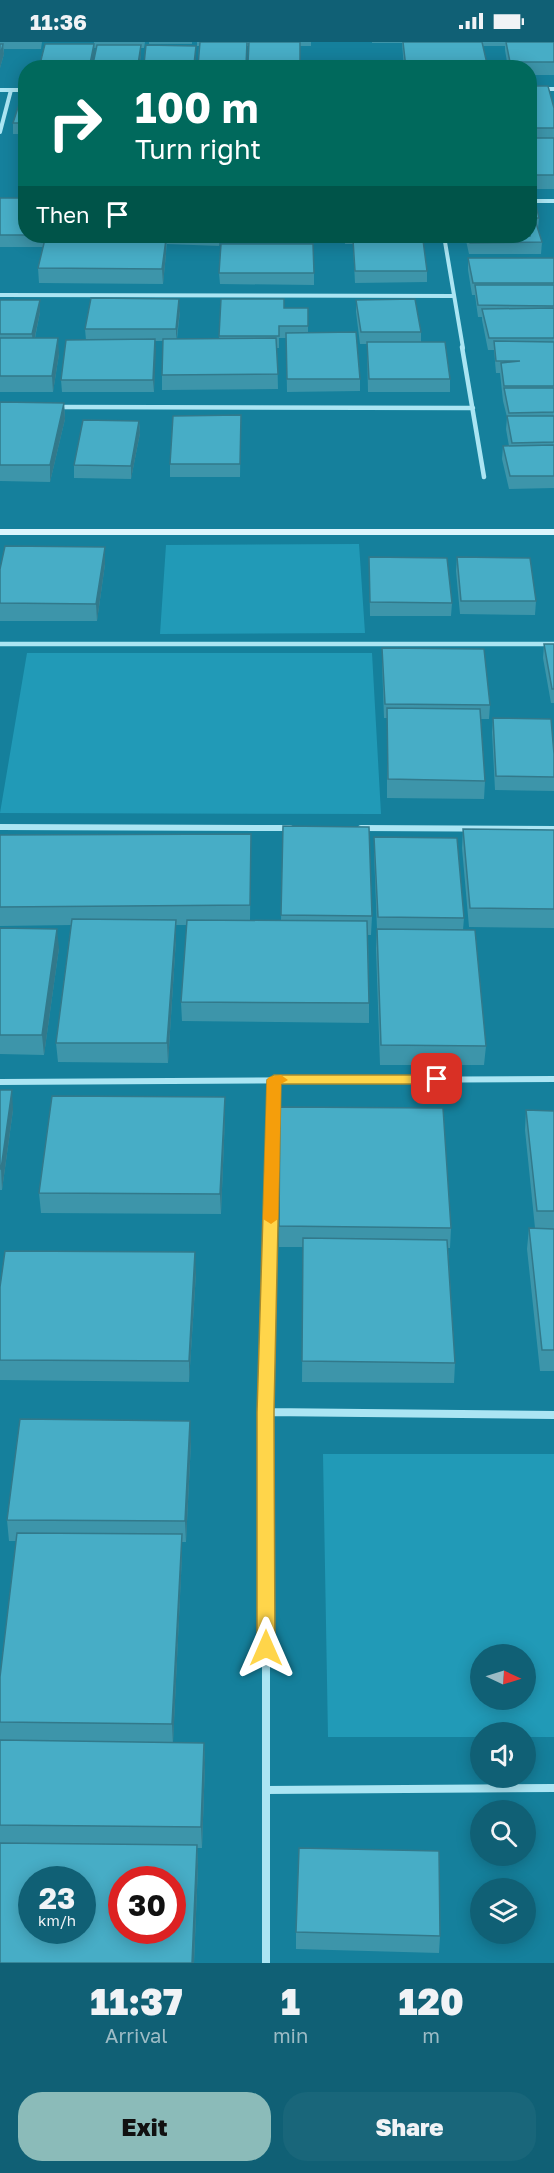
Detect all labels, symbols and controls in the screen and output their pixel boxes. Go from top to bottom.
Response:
text: 11:36 [30,8,87,35]
text: 100 m [135,82,258,132]
icon: right [36,84,114,162]
text: Turn right [135,133,261,165]
icon: arrive [101,198,134,231]
text: Then [36,201,89,228]
pin [411,1053,462,1104]
icon: arrive [420,1062,453,1095]
position arrow [234,1616,298,1680]
north arrow [470,1644,536,1710]
map controls [470,1644,536,1944]
button: sound [470,1722,536,1788]
button: search [470,1800,536,1866]
speed limit sign: 30 [108,1866,186,1944]
button: layers [470,1878,536,1944]
text: 23 [39,1880,75,1916]
text: km/h [38,1911,76,1929]
text: 11:37 [90,1980,183,2023]
text: 1 [281,1980,300,2023]
text: 120 [399,1980,464,2023]
text: Arrival [105,2023,168,2047]
text: min [273,2023,308,2047]
text: m [422,2023,440,2047]
button: Exit [18,2092,271,2161]
button: Share [283,2092,536,2161]

